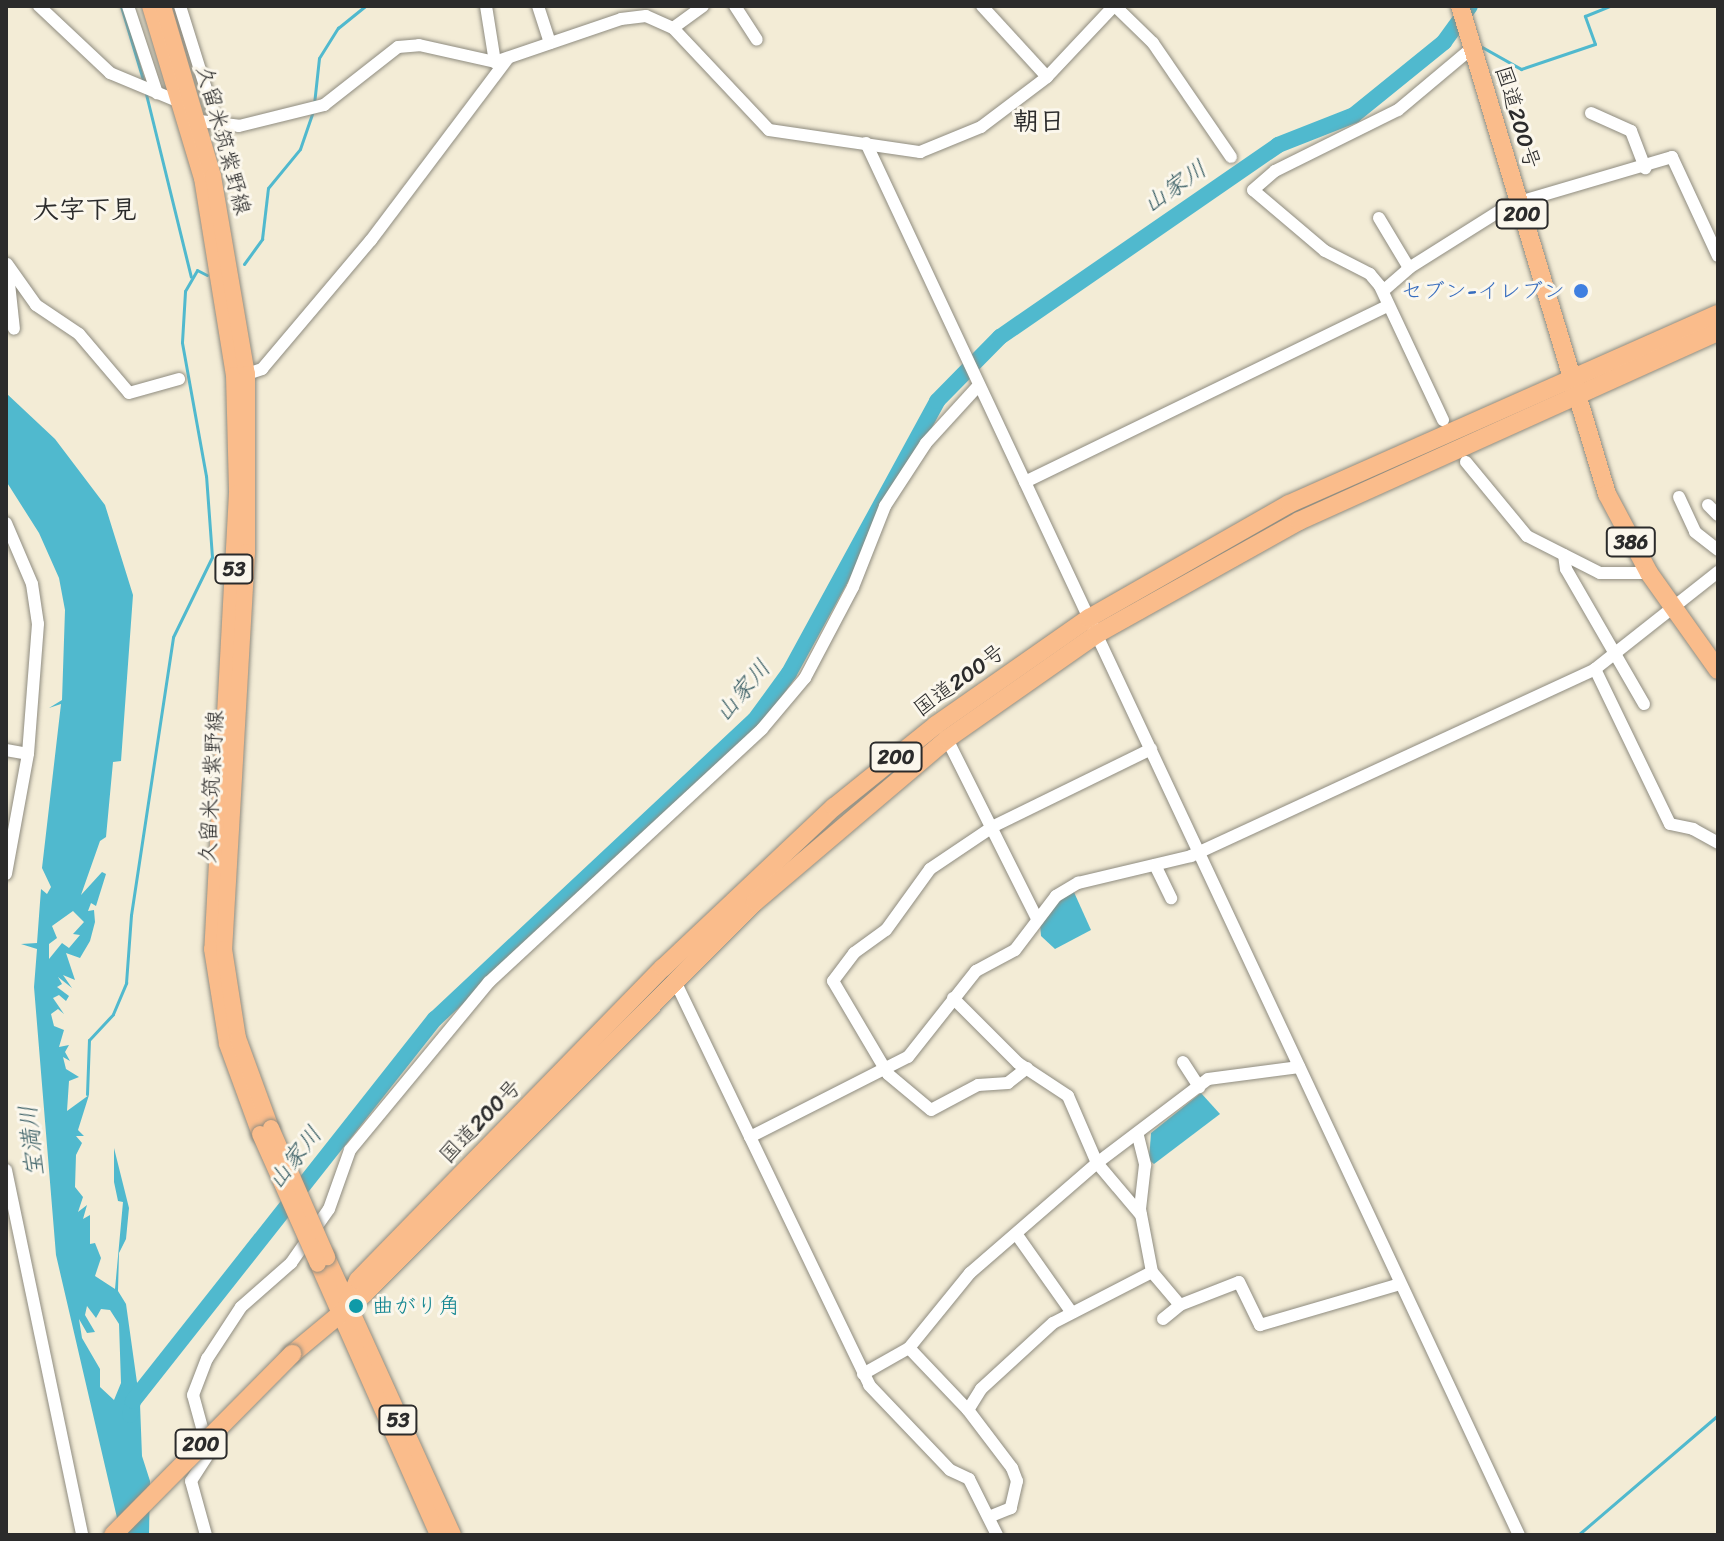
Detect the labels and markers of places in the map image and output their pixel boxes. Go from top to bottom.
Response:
place label: セブン-イレブン [1401,278,1565,304]
marker: セブン-イレブン [1572,282,1590,300]
place label: 曲がり角 [372,1293,460,1319]
marker: 曲がり角 [347,1297,365,1315]

